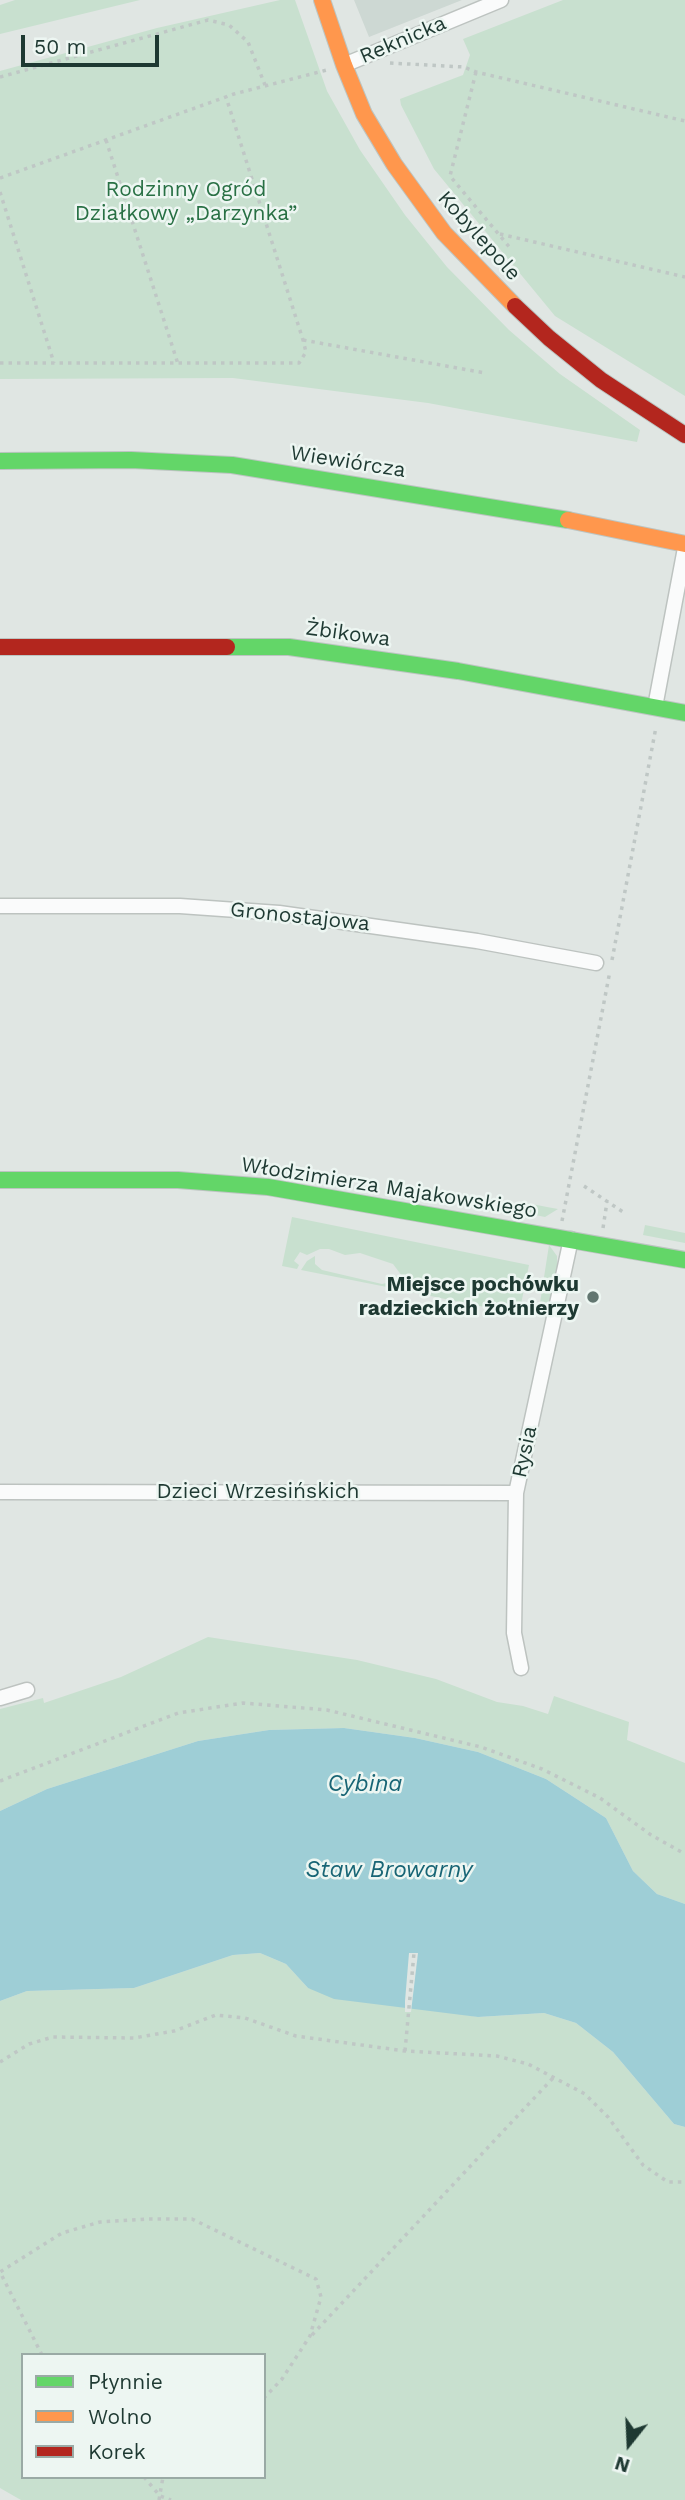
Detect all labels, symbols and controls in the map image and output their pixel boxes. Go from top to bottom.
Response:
street label: Reknicka [356,11,450,69]
scale bar [24,21,163,65]
text: 50 m [34,34,86,59]
park label: Rodzinny Ogród Działkowy „Darzynka” [75,177,297,227]
street label: Kobylepole [432,186,526,286]
street label: Wiewiórcza [289,440,407,484]
street label: Żbikowa [304,616,392,652]
street label: Gronostajowa [229,897,371,937]
street label: Włodzimierza Majakowskiego [239,1152,539,1224]
place label: Miejsce pochówku radzieckich żołnierzy [359,1272,579,1322]
marker: Miejsce pochówku radzieckich żołnierzy [585,1289,601,1305]
street label: Rysia [507,1424,543,1480]
street label: Dzieci Wrzesińskich [157,1479,359,1505]
water label: Cybina [327,1770,403,1798]
water label: Staw Browarny [305,1856,473,1884]
legend [21,2353,266,2479]
text: Płynnie [88,2369,163,2394]
text: Wolno [88,2404,152,2429]
north arrow [594,2409,664,2479]
text: Korek [88,2439,146,2464]
text: N [612,2451,633,2478]

